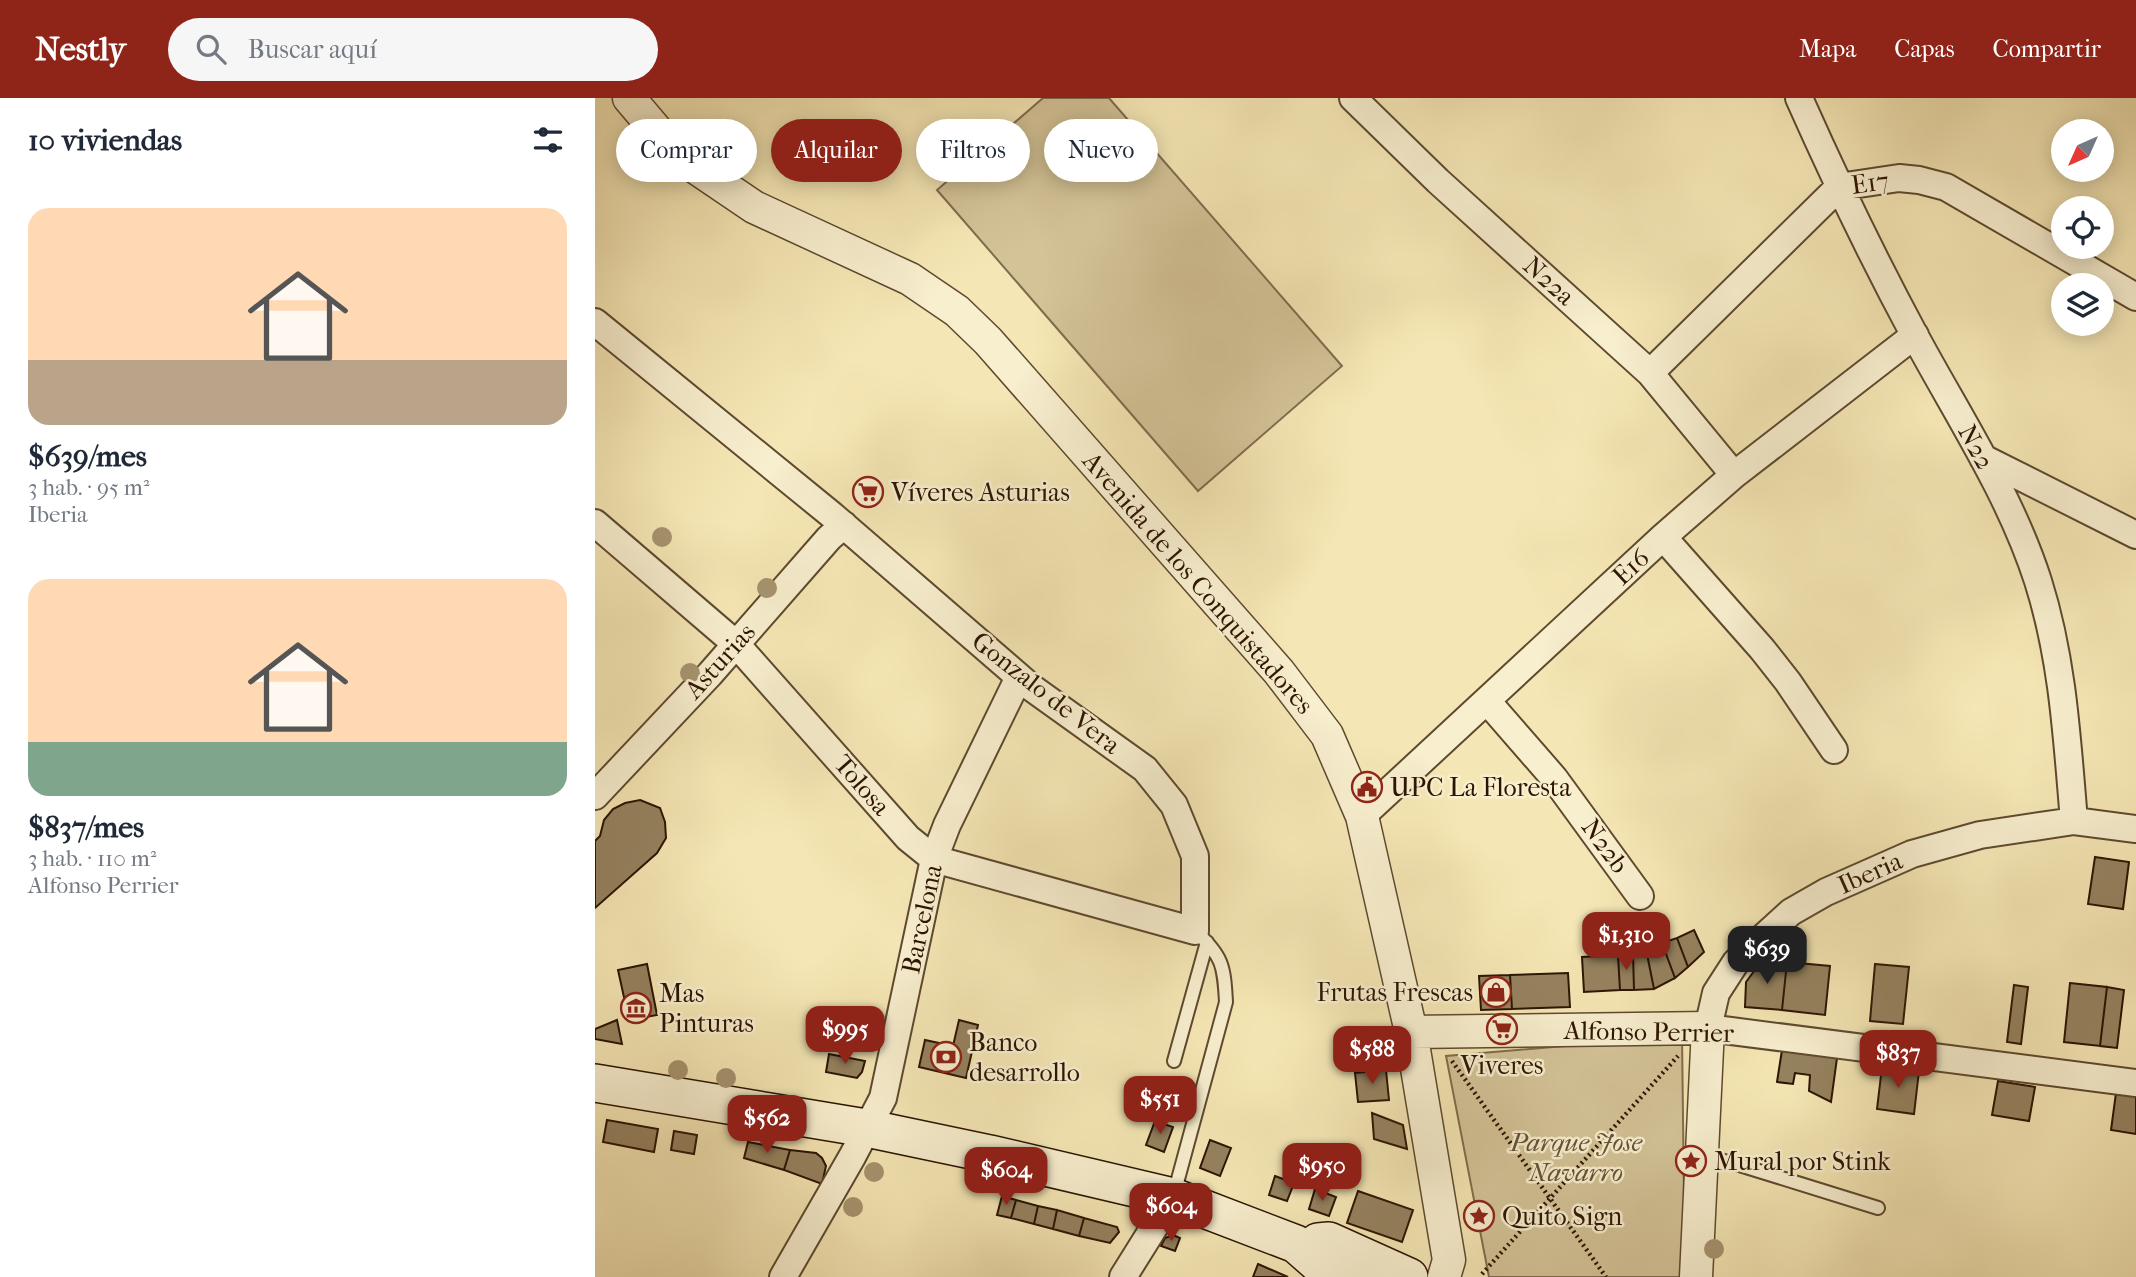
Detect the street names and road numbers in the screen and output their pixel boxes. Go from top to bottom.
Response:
street label: E17 [1849,165,1891,201]
street label: N22a [1517,250,1582,313]
street label: N22 [1951,419,2001,475]
street label: Avenida de los Conquistadores [1075,445,1320,720]
street label: E16 [1606,542,1657,592]
street label: Asturias [677,617,762,706]
street label: Gonzalo de Vera [966,625,1127,761]
street label: Tolosa [827,748,897,822]
street label: N22b [1575,813,1635,879]
street label: Iberia [1833,845,1908,901]
street label: Barcelona [895,860,949,977]
street label: Alfonso Perrier [1563,1015,1734,1049]

